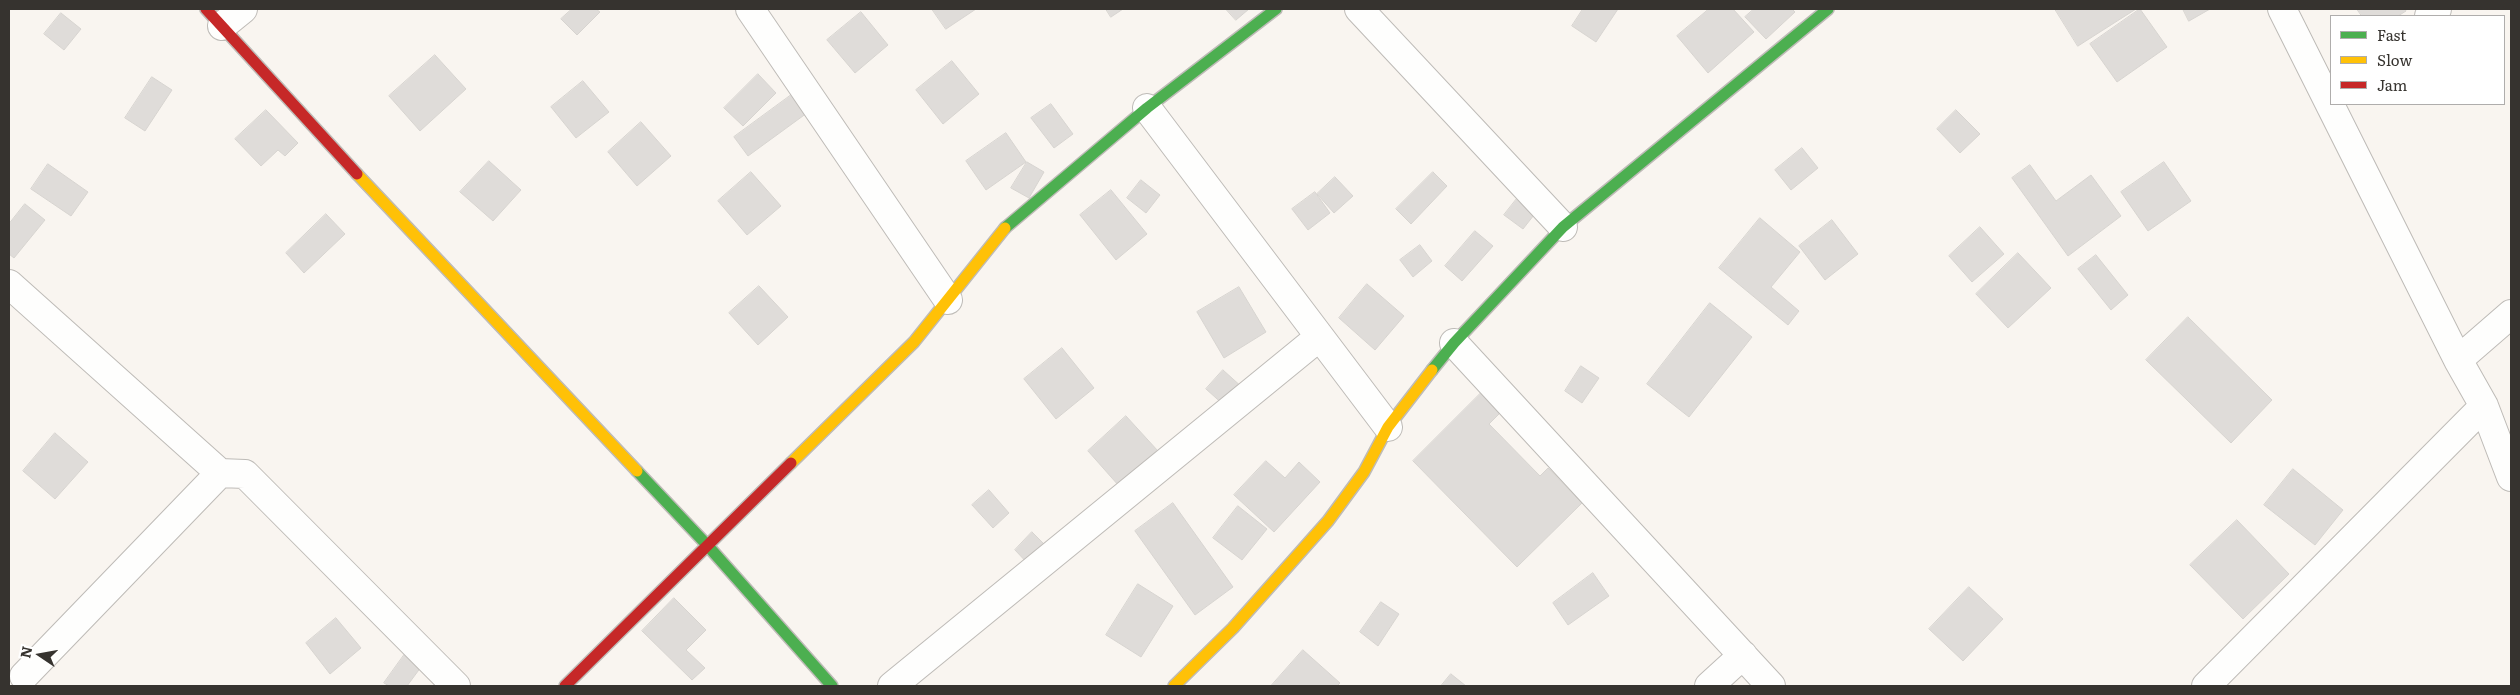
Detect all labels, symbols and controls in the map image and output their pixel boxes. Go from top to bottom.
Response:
legend [2330,15,2505,105]
text: Fast [2377,23,2406,46]
text: Slow [2377,48,2412,71]
text: Jam [2377,73,2407,96]
north arrow [15,630,65,680]
text: N [14,644,36,660]

